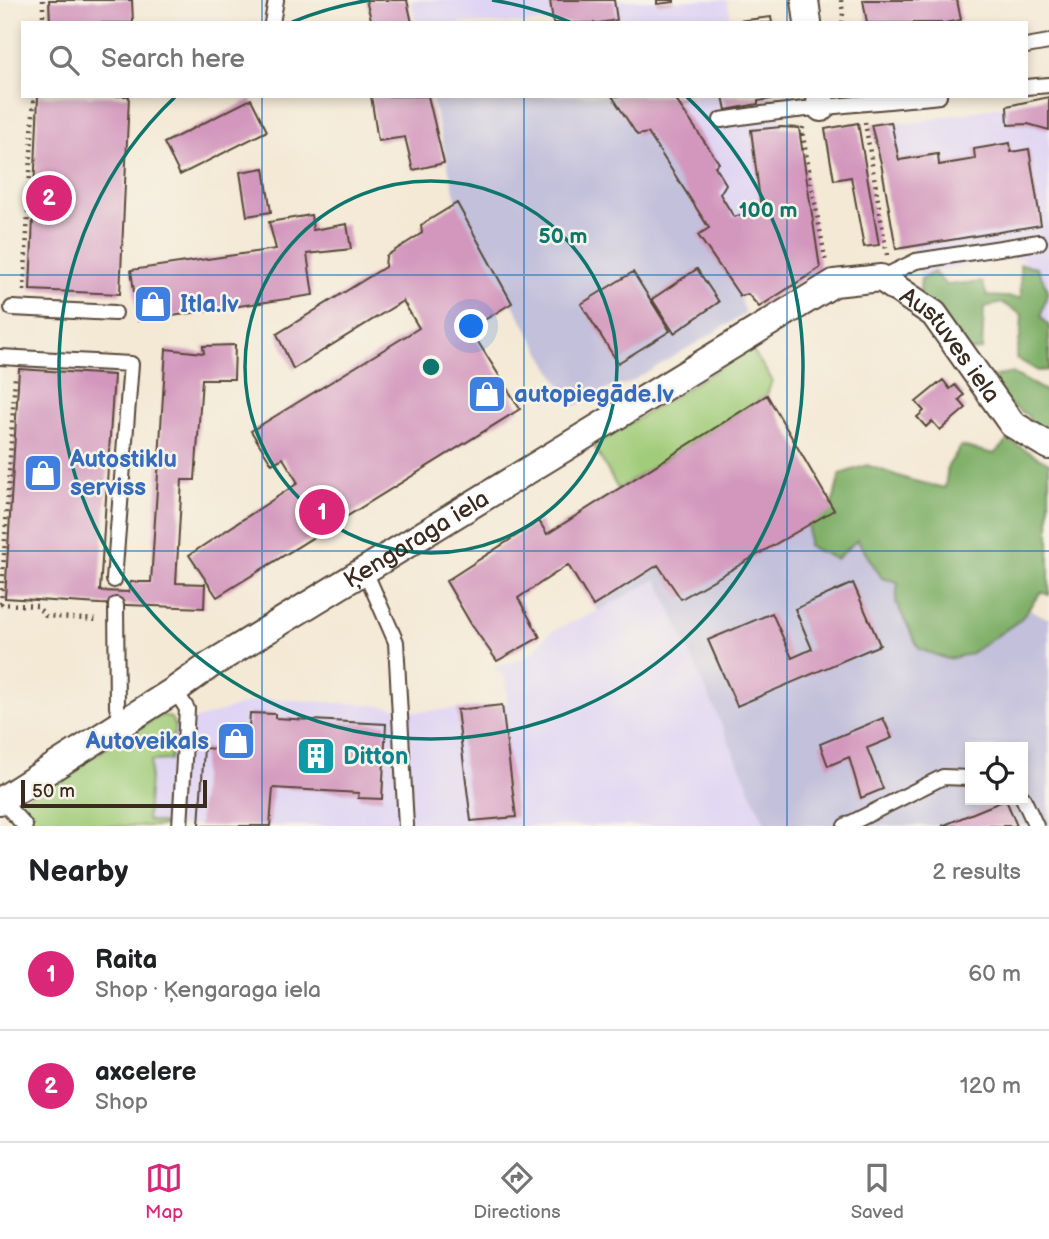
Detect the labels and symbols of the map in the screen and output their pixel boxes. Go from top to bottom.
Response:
pin: 2 [26,172,72,224]
text: 100 m [739,198,797,223]
text: 50 m [539,224,587,249]
street label: Austuves iela [895,281,1007,408]
shop icon: Itla.lv [132,283,174,325]
place label: Itla.lv [180,290,239,319]
your location [454,309,488,343]
centre of rings [419,355,443,379]
shop icon: autopiegāde.lv [466,373,508,415]
place label: autopiegāde.lv [514,380,675,409]
place label: Autostiklu serviss [69,445,177,502]
shop icon: Autostiklu serviss [22,452,64,494]
street label: Ķengaraga iela [338,483,494,594]
pin: 1 [299,486,345,538]
shop icon: Autoveikals [215,720,257,762]
place label: Autoveikals [85,727,209,756]
building icon: Ditton [295,735,337,777]
place label: Ditton [343,742,408,771]
scale bar [21,777,206,809]

